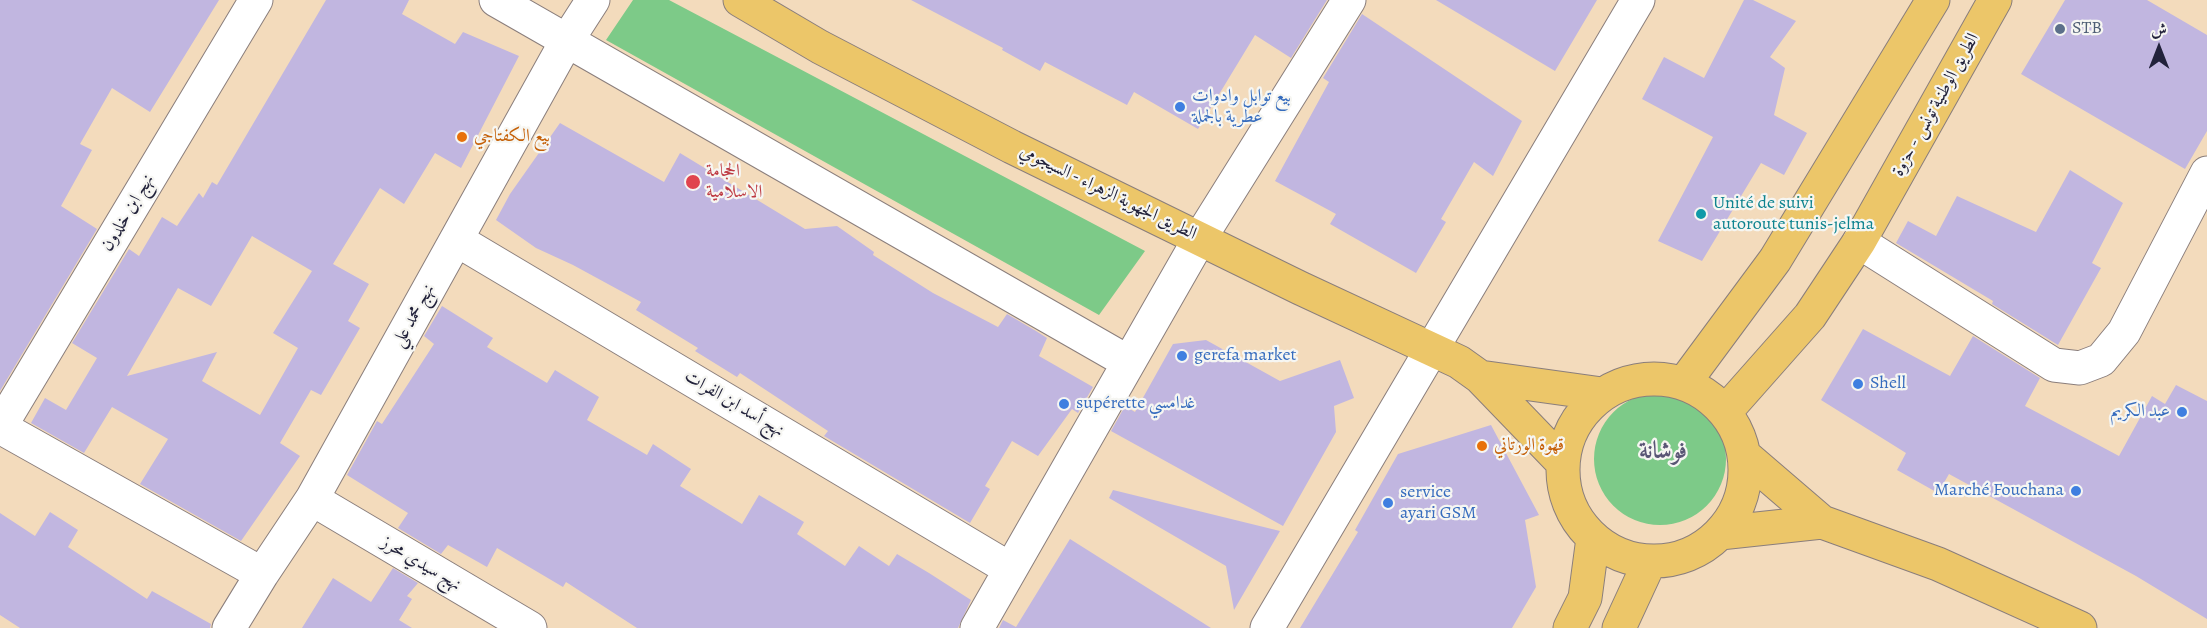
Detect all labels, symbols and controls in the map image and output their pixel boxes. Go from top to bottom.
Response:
place label: STB [2072,18,2102,40]
north arrow [2129,18,2189,78]
text: ش [2151,19,2167,41]
marker: STB [2053,22,2067,36]
street label: الطريق الوطنية تونس - حزوة [1888,30,1984,180]
place label: بيع توابل وادوات عطرية بالجملة [1192,86,1291,128]
marker: بيع توابل وادوات عطرية بالجملة [1173,100,1187,114]
place label: بيع الكفتاجي [474,126,550,148]
marker: بيع الكفتاجي [455,130,469,144]
street label: الطريق الجهوية الزهراء - السيجومي [1016,141,1200,245]
place label: الحجامة الاسلامية [706,161,762,204]
street label: نهج ابن خلدون [97,171,159,255]
marker: الحجامة الاسلامية [684,173,702,191]
place label: Unité de suivi autoroute tunis-jelma [1713,193,1874,236]
marker: Unité de suivi autoroute tunis-jelma [1694,207,1708,221]
street label: نهج محمد علي [388,281,440,351]
place label: gerefa market [1194,345,1296,367]
marker: gerefa market [1175,349,1189,363]
street label: نهج أسد ابن الفرات [680,366,788,442]
place label: Shell [1870,373,1906,395]
marker: Shell [1851,377,1865,391]
place label: supérette غدامسي [1076,393,1195,415]
marker: supérette غدامسي [1057,397,1071,411]
place label: عبد الكريم [2111,401,2170,423]
marker: عبد الكريم [2175,405,2189,419]
place label: قهوة الورتاني [1494,435,1564,457]
district label: فوشانة [1639,438,1687,466]
marker: قهوة الورتاني [1475,439,1489,453]
place label: Marché Fouchana [1934,480,2064,502]
place label: service ayari GSM [1400,482,1476,524]
marker: Marché Fouchana [2069,484,2083,498]
marker: service ayari GSM [1381,496,1395,510]
street label: نهج سيدي محرز [377,532,465,596]

